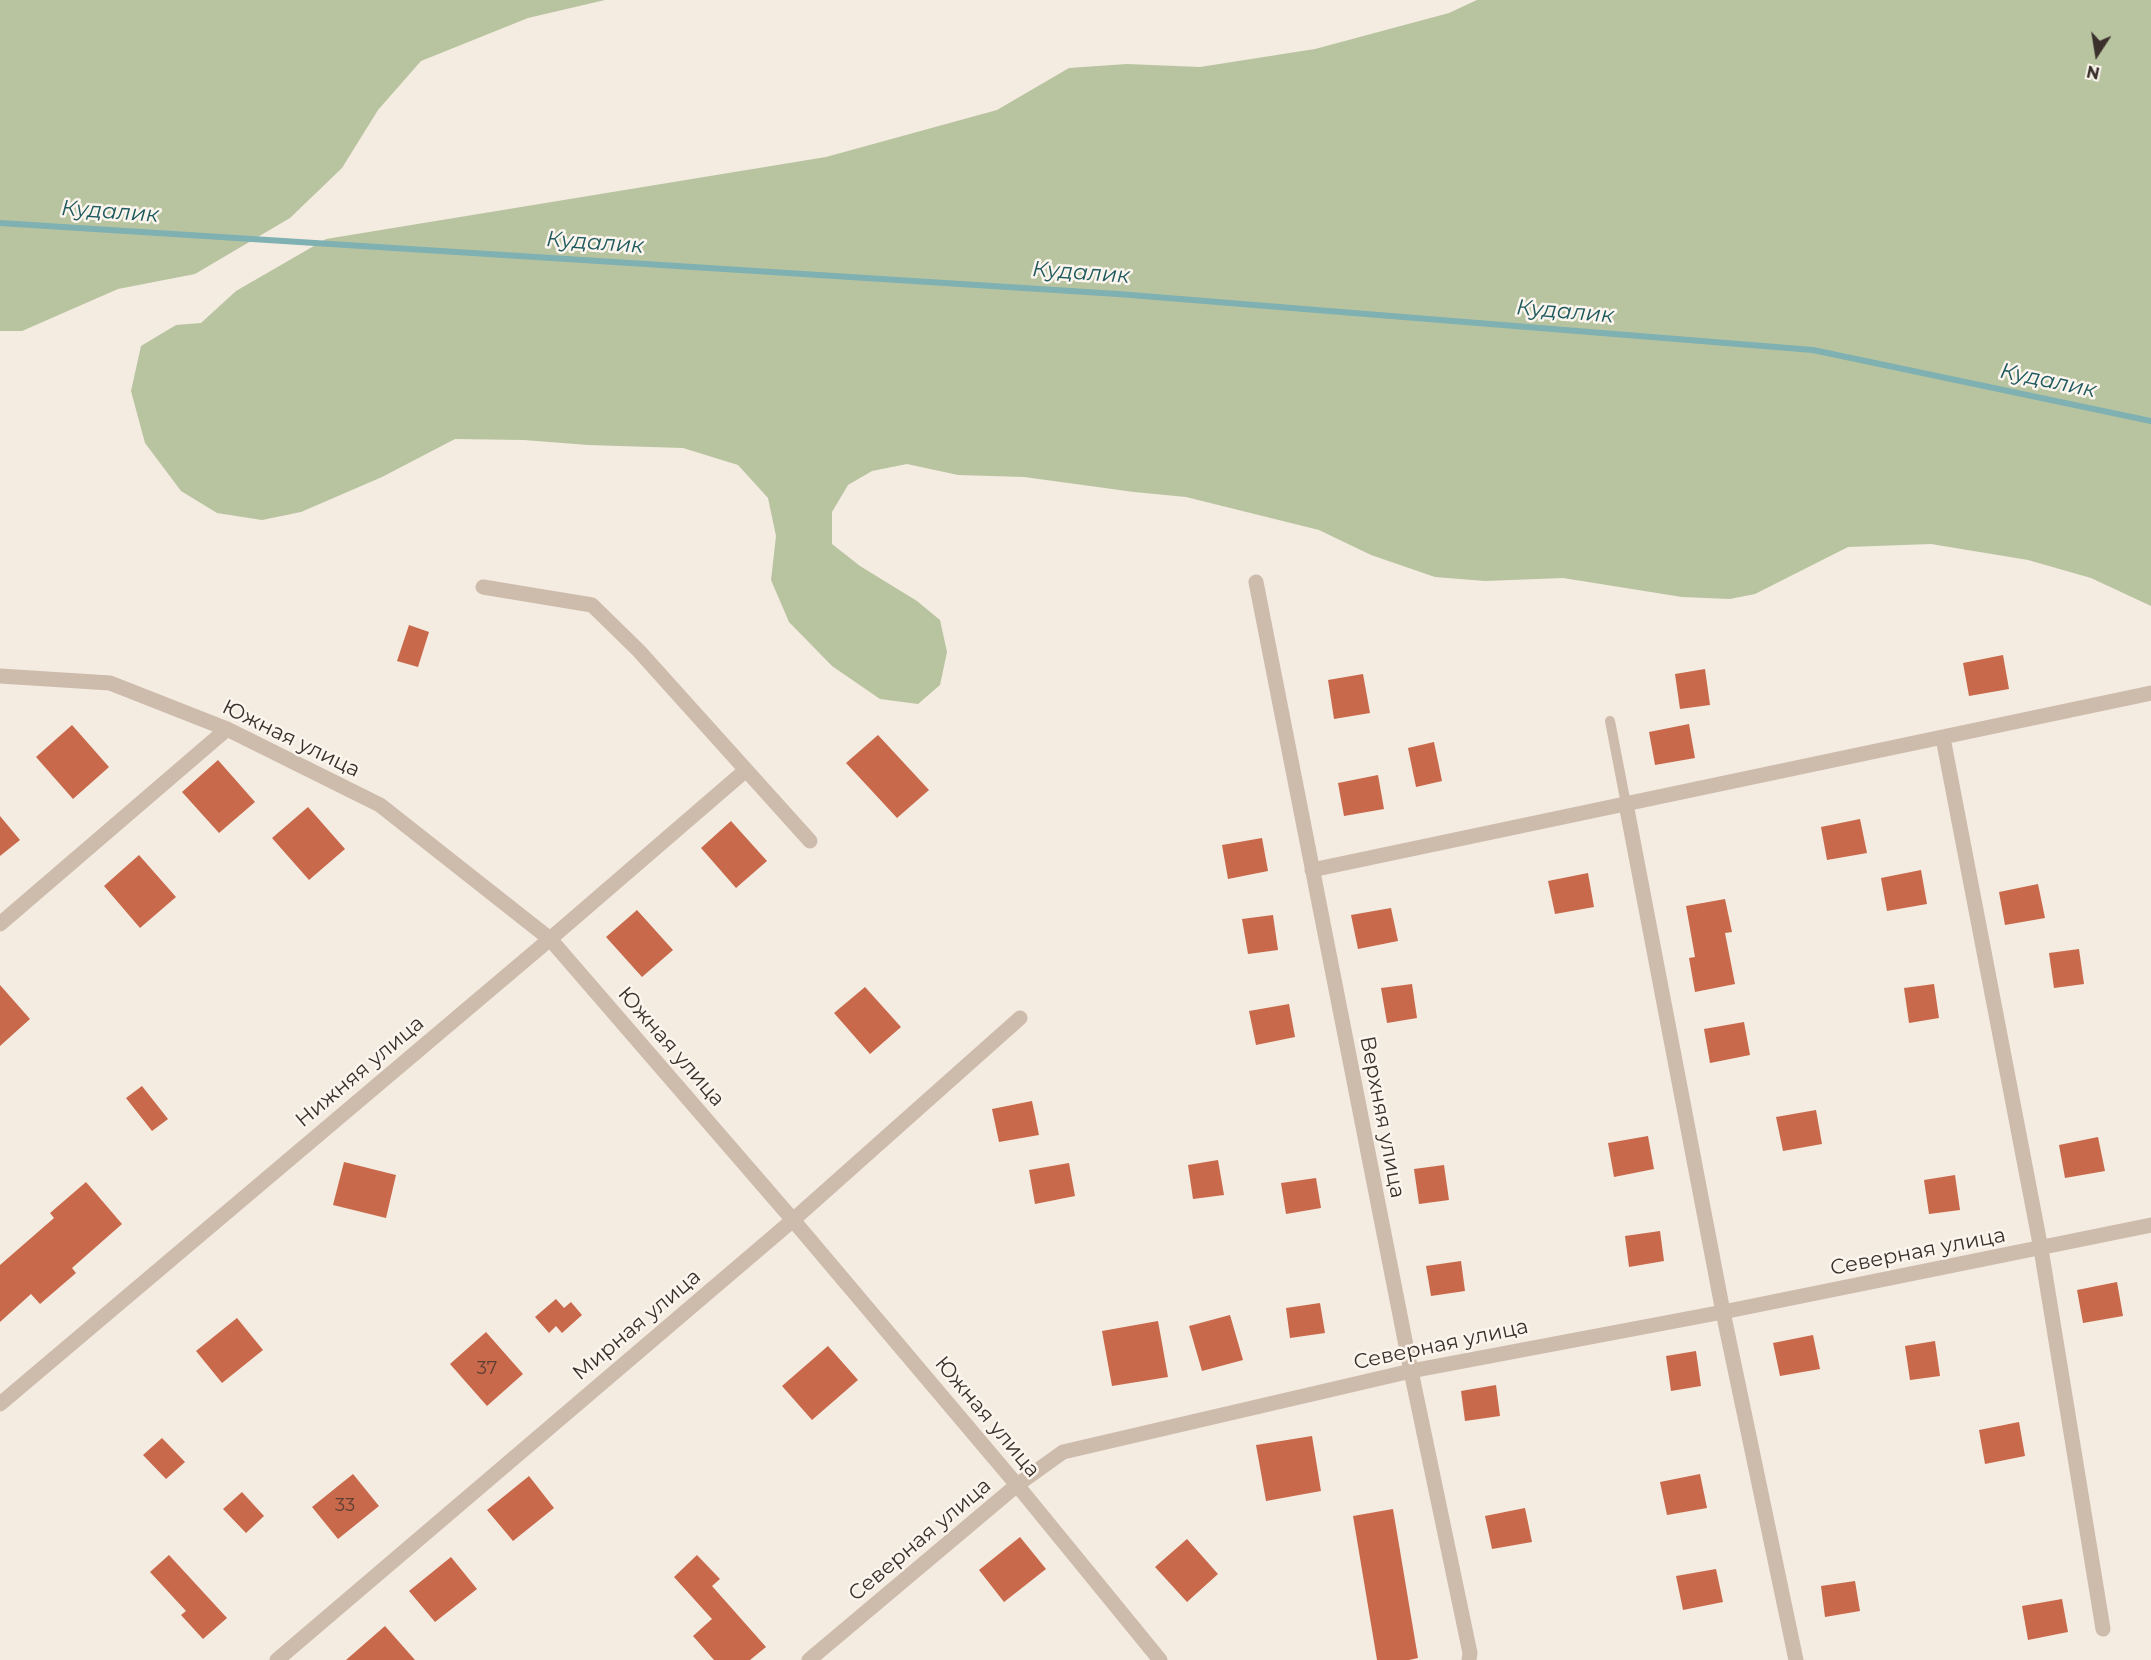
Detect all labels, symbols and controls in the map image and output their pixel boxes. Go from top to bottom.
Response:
north arrow [2067,24,2127,84]
text: N [2085,61,2101,83]
water label: Кудалик [60,195,160,229]
water label: Кудалик [545,226,645,260]
water label: Кудалик [1031,256,1131,290]
water label: Кудалик [1515,295,1615,329]
water label: Кудалик [1997,358,2099,404]
street label: Южная улица [218,695,364,783]
street label: Южная улица [612,982,730,1112]
street label: Нижняя улица [291,1011,429,1133]
street label: Верхняя улица [1354,1034,1410,1200]
street label: Северная улица [1828,1223,2008,1281]
street label: Мирная улица [568,1264,706,1386]
street label: Северная улица [1351,1314,1531,1376]
street label: Южная улица [929,1351,1045,1483]
house number: 37 [477,1358,497,1380]
street label: Северная улица [844,1473,996,1607]
house number: 33 [335,1495,355,1517]

